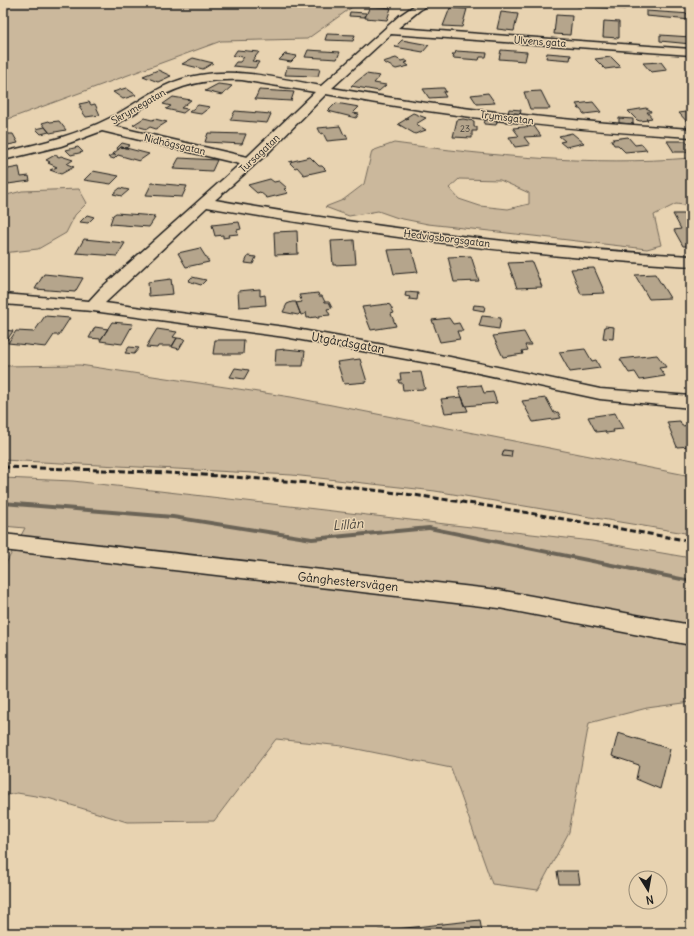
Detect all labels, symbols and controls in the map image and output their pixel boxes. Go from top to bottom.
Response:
street label: Ulvens gata [513,33,567,50]
street label: Skrymegatan [109,86,168,127]
street label: Trymsgatan [479,108,535,127]
house number: 23 [460,123,470,134]
street label: Nidhögsgatan [143,131,207,158]
street label: Tursagatan [236,131,283,175]
street label: Hedvigsborgsgatan [403,227,491,250]
street label: Utgårdsgatan [310,329,386,356]
water label: Lillån [332,515,365,534]
street label: Gånghestersvägen [297,569,399,594]
north arrow [628,870,668,910]
text: N [645,892,655,907]

